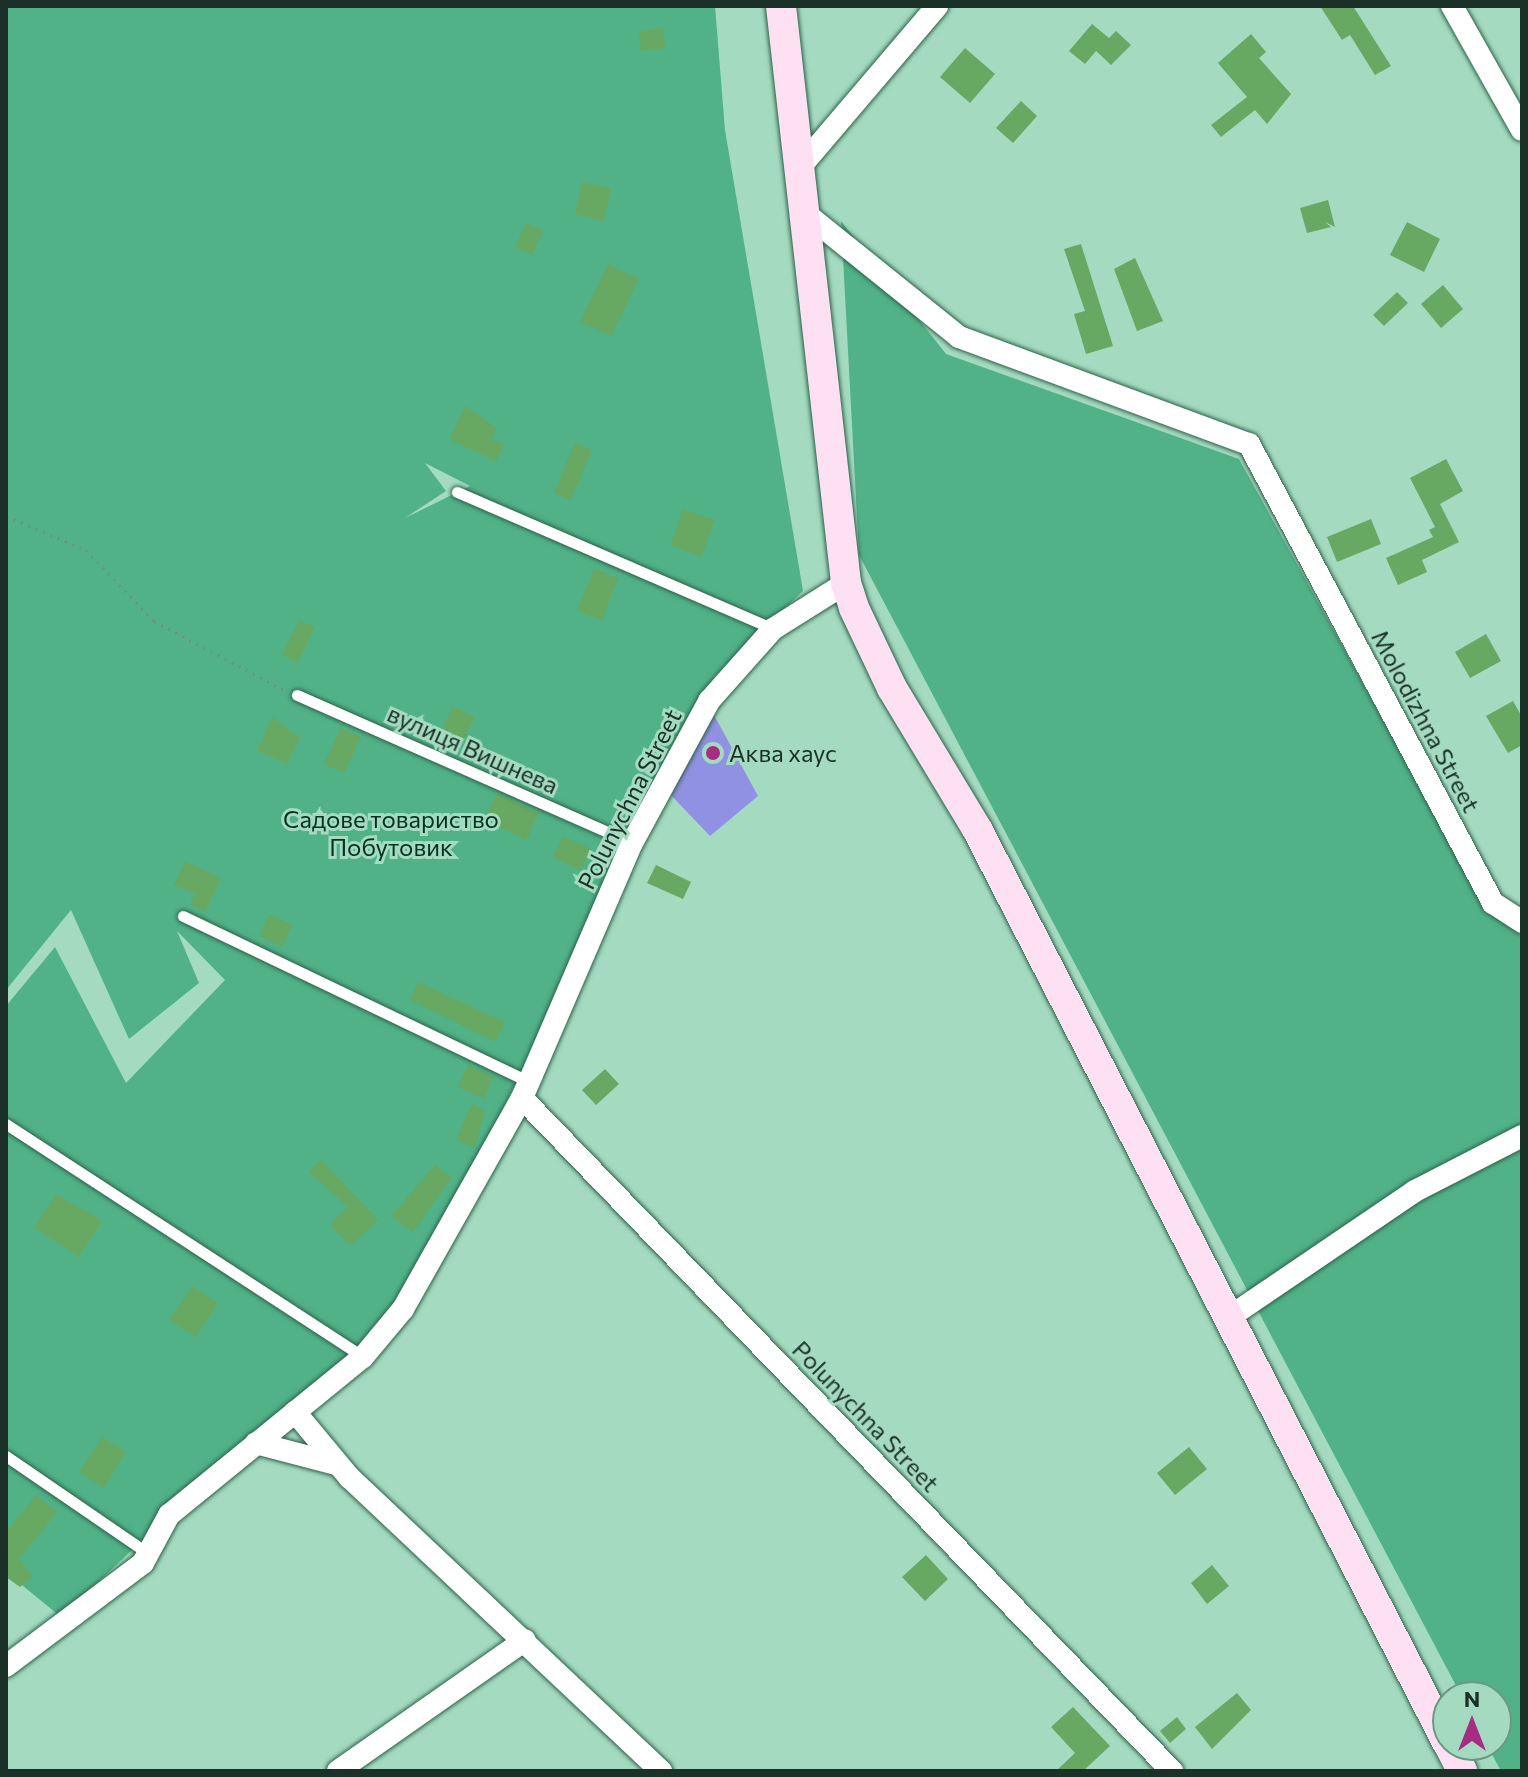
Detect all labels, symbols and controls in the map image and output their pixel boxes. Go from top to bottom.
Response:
street label: Molodizhna Street [1366,625,1486,817]
street label: вулиця Вишнева [383,698,563,800]
street label: Polunychna Street [571,704,687,894]
place label: Аква хаус [729,739,837,767]
marker: Аква хаус [704,744,722,762]
park label: Садове товариство Побутовик [283,805,499,861]
street label: Polunychna Street [787,1335,945,1497]
north arrow [1432,1681,1512,1761]
text: N [1464,1685,1480,1712]

